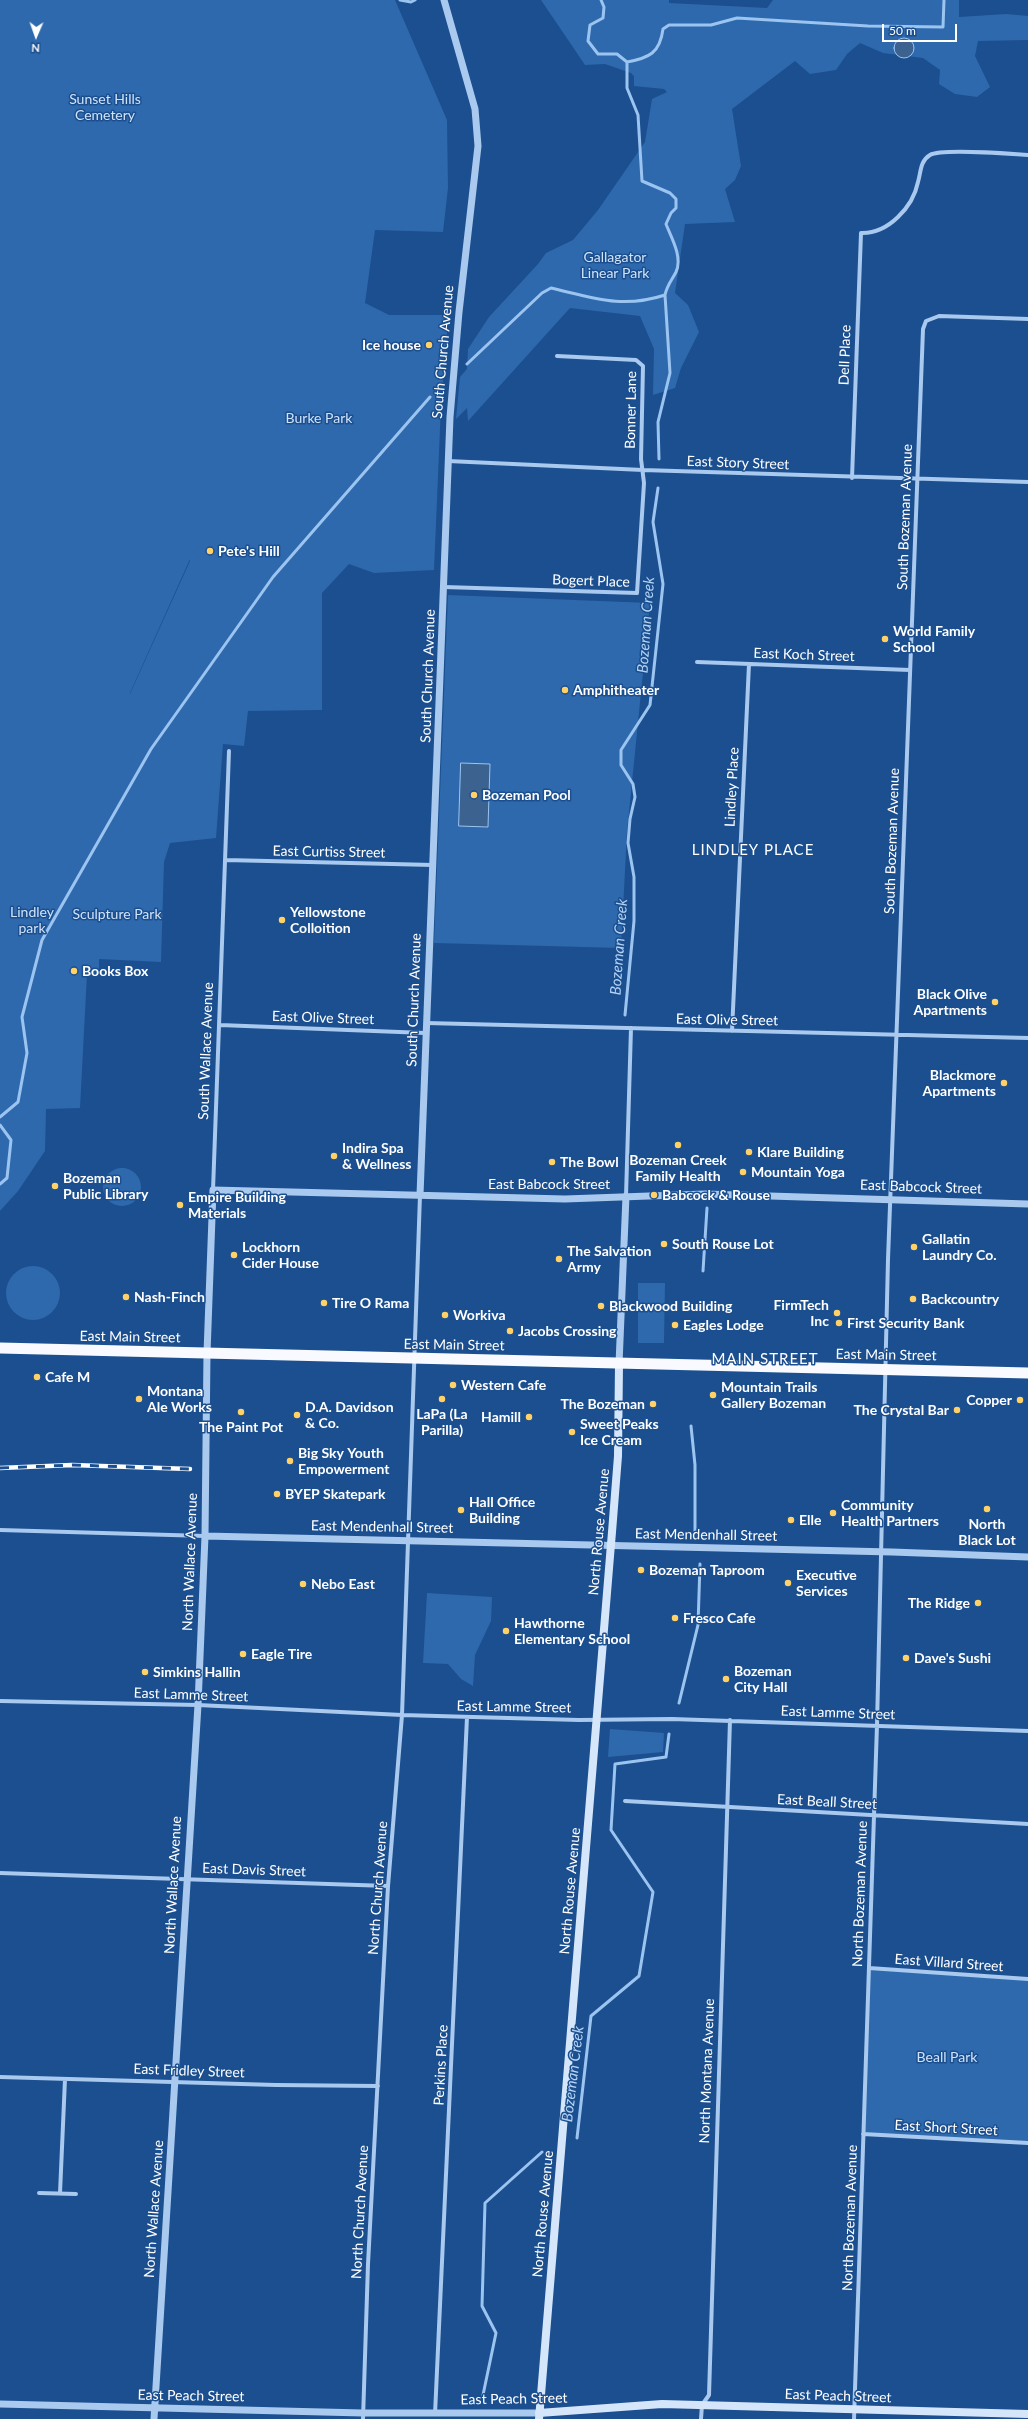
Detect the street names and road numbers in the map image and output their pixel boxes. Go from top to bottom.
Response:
street label: South Church Avenue [429,285,457,419]
street label: Dell Place [836,324,854,386]
street label: Bonner Lane [622,371,640,449]
street label: South Bozeman Avenue [894,444,916,590]
street label: East Story Street [686,453,790,473]
street label: Bogert Place [552,571,630,591]
street label: South Church Avenue [417,609,439,743]
street label: East Koch Street [753,645,855,665]
street label: Lindley Place [722,747,742,827]
street label: South Bozeman Avenue [881,768,903,914]
street label: East Curtiss Street [272,843,386,861]
street label: South Church Avenue [403,933,425,1067]
street label: South Wallace Avenue [195,982,217,1120]
street label: East Olive Street [272,1008,374,1028]
street label: East Olive Street [676,1011,778,1029]
street label: East Babcock Street [488,1176,610,1192]
street label: East Babcock Street [860,1176,982,1198]
street label: East Main Street [79,1328,181,1346]
street label: East Main Street [403,1336,505,1354]
street label: East Main Street [835,1346,937,1364]
street label: North Rouse Avenue [585,1468,613,1596]
street label: North Wallace Avenue [179,1493,201,1631]
street label: East Mendenhall Street [311,1517,453,1537]
street label: East Mendenhall Street [635,1525,777,1545]
street label: East Lamme Street [133,1685,249,1705]
street label: East Lamme Street [457,1698,571,1716]
street label: East Lamme Street [780,1703,896,1723]
street label: East Beall Street [777,1791,877,1813]
street label: North Wallace Avenue [161,1816,185,1954]
street label: North Church Avenue [365,1821,391,1955]
street label: North Bozeman Avenue [849,1821,871,1967]
street label: North Rouse Avenue [556,1827,584,1955]
street label: East Davis Street [202,1860,306,1880]
street label: East Villard Street [894,1951,1004,1975]
street label: North Montana Avenue [696,1998,718,2144]
street label: Perkins Place [430,2024,452,2106]
street label: East Fridley Street [133,2061,245,2081]
street label: East Short Street [894,2117,998,2139]
street label: North Wallace Avenue [141,2140,167,2278]
street label: North Church Avenue [348,2145,372,2279]
street label: North Bozeman Avenue [839,2145,861,2291]
street label: North Rouse Avenue [529,2150,557,2278]
street label: East Peach Street [784,2386,892,2406]
street label: East Peach Street [137,2387,245,2405]
street label: East Peach Street [460,2390,568,2408]

